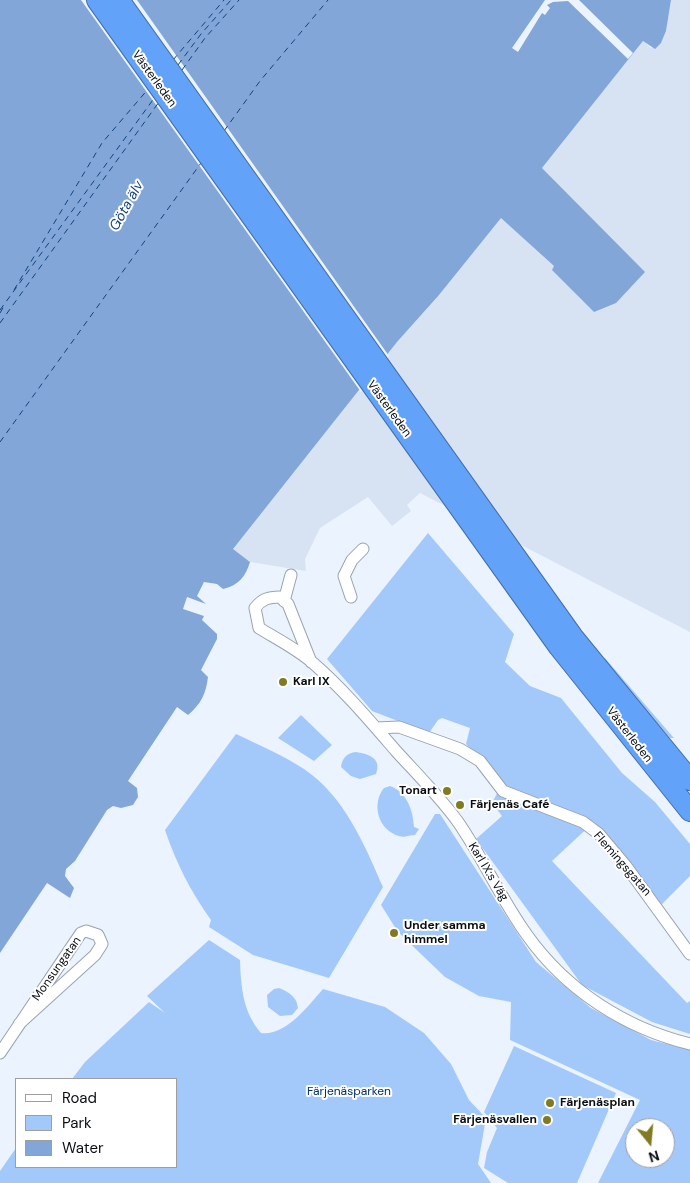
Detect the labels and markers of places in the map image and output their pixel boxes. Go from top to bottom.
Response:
place label: Karl IX [293,675,330,689]
marker: Karl IX [277,676,289,688]
place label: Tonart [399,784,437,798]
marker: Tonart [441,785,453,797]
place label: Färjenäs Café [470,798,550,812]
marker: Färjenäs Café [454,799,466,811]
place label: Under samma himmel [404,919,485,947]
marker: Under samma himmel [388,927,400,939]
place label: Färjenäsplan [560,1096,635,1110]
marker: Färjenäsplan [544,1097,556,1109]
place label: Färjenäsvallen [453,1113,537,1127]
marker: Färjenäsvallen [541,1114,553,1126]

